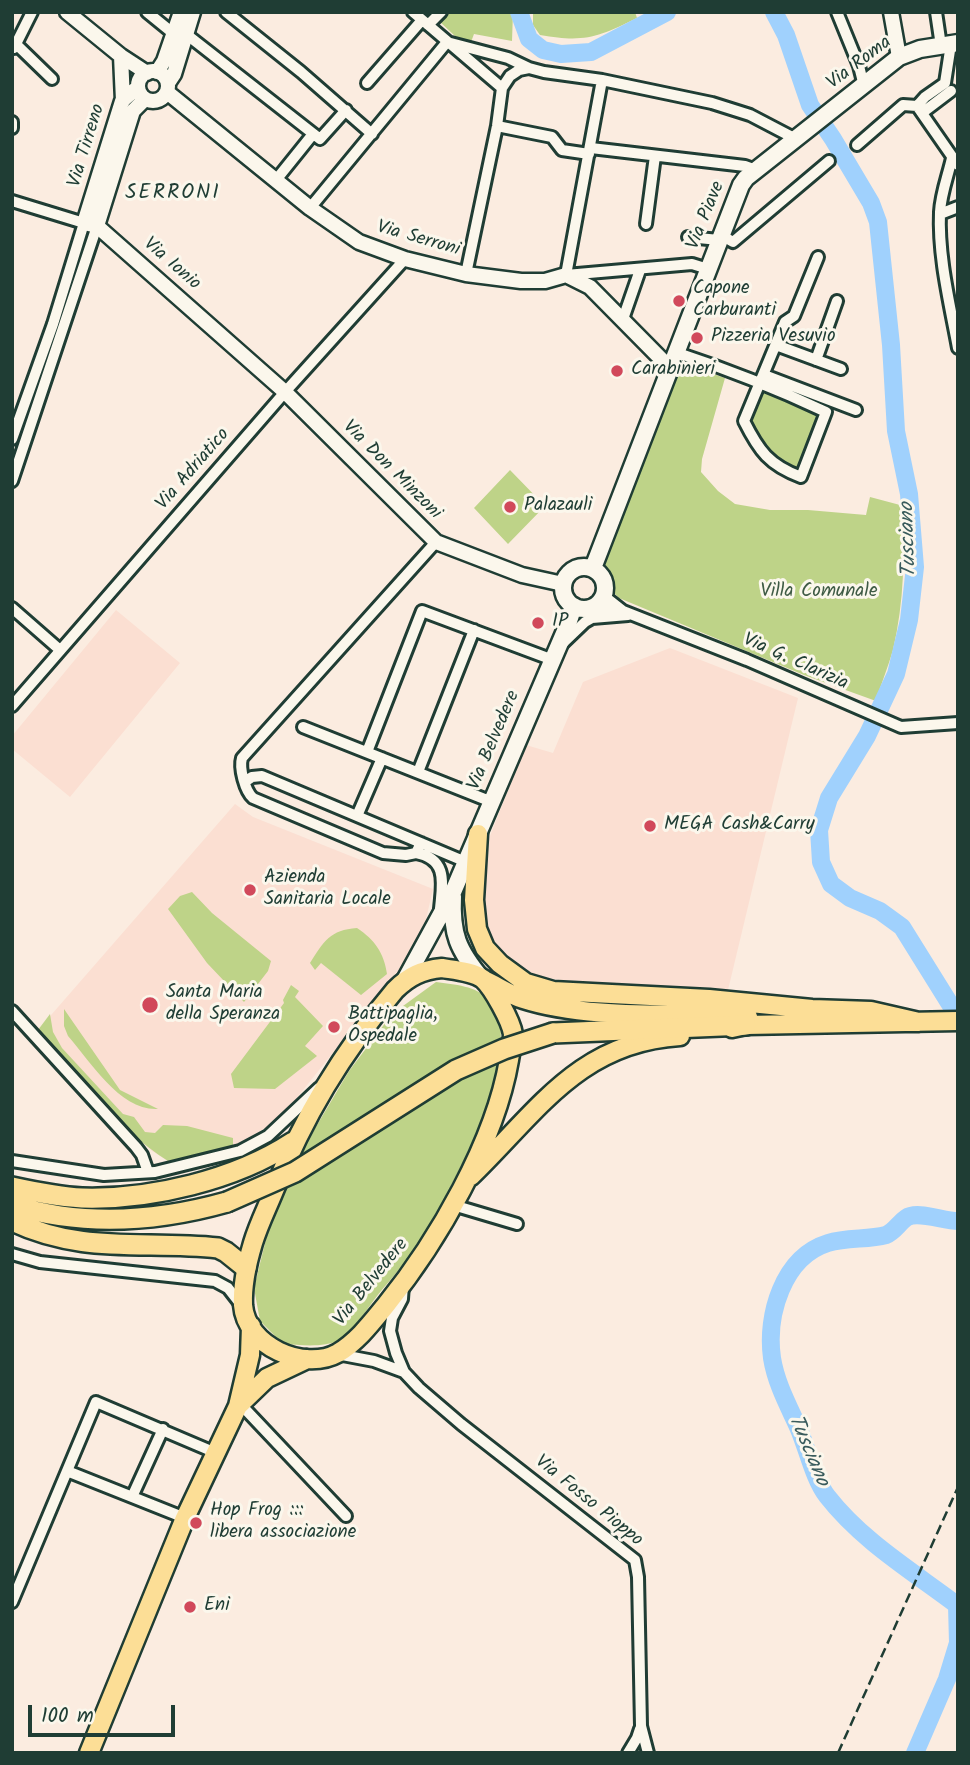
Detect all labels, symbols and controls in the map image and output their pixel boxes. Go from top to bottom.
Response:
street label: Via Roma [823,32,897,96]
street label: Via Tirreno [65,102,111,190]
street label: Via Piave [683,179,731,253]
district label: SERRONI [126,181,220,207]
street label: Via Serroni [374,217,462,263]
street label: Via Ionio [138,234,204,296]
place label: Capone Carburanti [693,279,776,323]
marker: Capone Carburanti [671,293,687,309]
place label: Pizzeria Vesuvio [711,327,835,349]
marker: Pizzeria Vesuvio [689,330,705,346]
place label: Carabinieri [631,360,715,382]
marker: Carabinieri [609,363,625,379]
street label: Via Don Minzoni [337,417,445,525]
street label: Via Adriatico [152,424,236,516]
place label: Palazauli [524,496,592,518]
marker: Palazauli [502,499,518,515]
water label: Tusciano [896,502,924,578]
park label: Villa Comunale [761,582,877,604]
place label: IP [552,612,568,634]
marker: IP [530,615,546,631]
street label: Via G. Clarizia [739,630,851,696]
street label: Via Belvedere [464,688,526,794]
place label: MEGA Cash&Carry [664,815,815,837]
marker: MEGA Cash&Carry [642,818,658,834]
place label: Azienda Sanitaria Locale [264,868,391,912]
marker: Azienda Sanitaria Locale [242,882,258,898]
place label: Santa Maria della Speranza [166,983,280,1027]
marker: Santa Maria della Speranza [140,995,160,1015]
place label: Battipaglia, Ospedale [348,1005,438,1049]
marker: Battipaglia, Ospedale [326,1019,342,1035]
street label: Via Belvedere [330,1235,414,1331]
water label: Tusciano [781,1411,833,1491]
street label: Via Fosso Pioppo [529,1452,647,1552]
place label: Hop Frog ::: libera associazione [210,1501,356,1545]
marker: Hop Frog ::: libera associazione [188,1515,204,1531]
place label: Eni [204,1596,230,1618]
marker: Eni [182,1599,198,1615]
scale bar [32,1692,178,1736]
text: 100 m [41,1700,94,1733]

